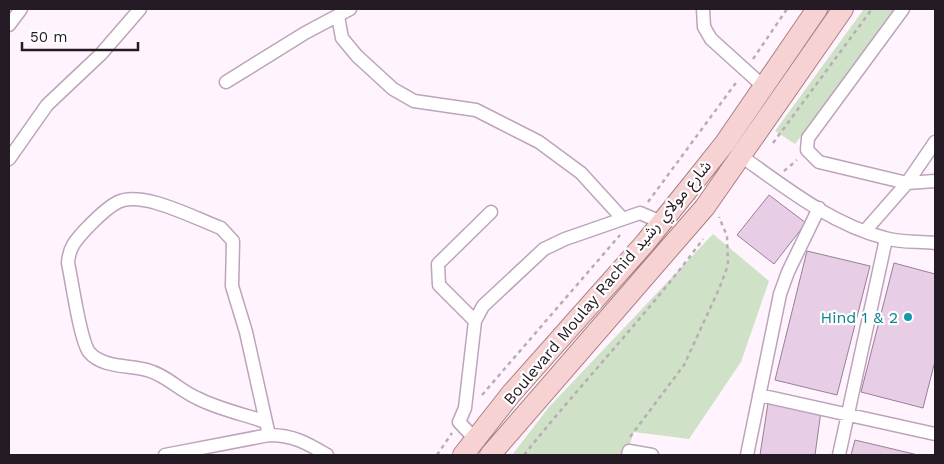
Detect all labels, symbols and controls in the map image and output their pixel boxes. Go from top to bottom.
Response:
scale bar [22,20,139,52]
text: 50 m [30,28,67,46]
street label: Boulevard Moulay Rachid شارع مولاي رشيد [500,156,717,410]
place label: Hind 1 & 2 [820,308,898,327]
marker: Hind 1 & 2 [902,311,914,323]

